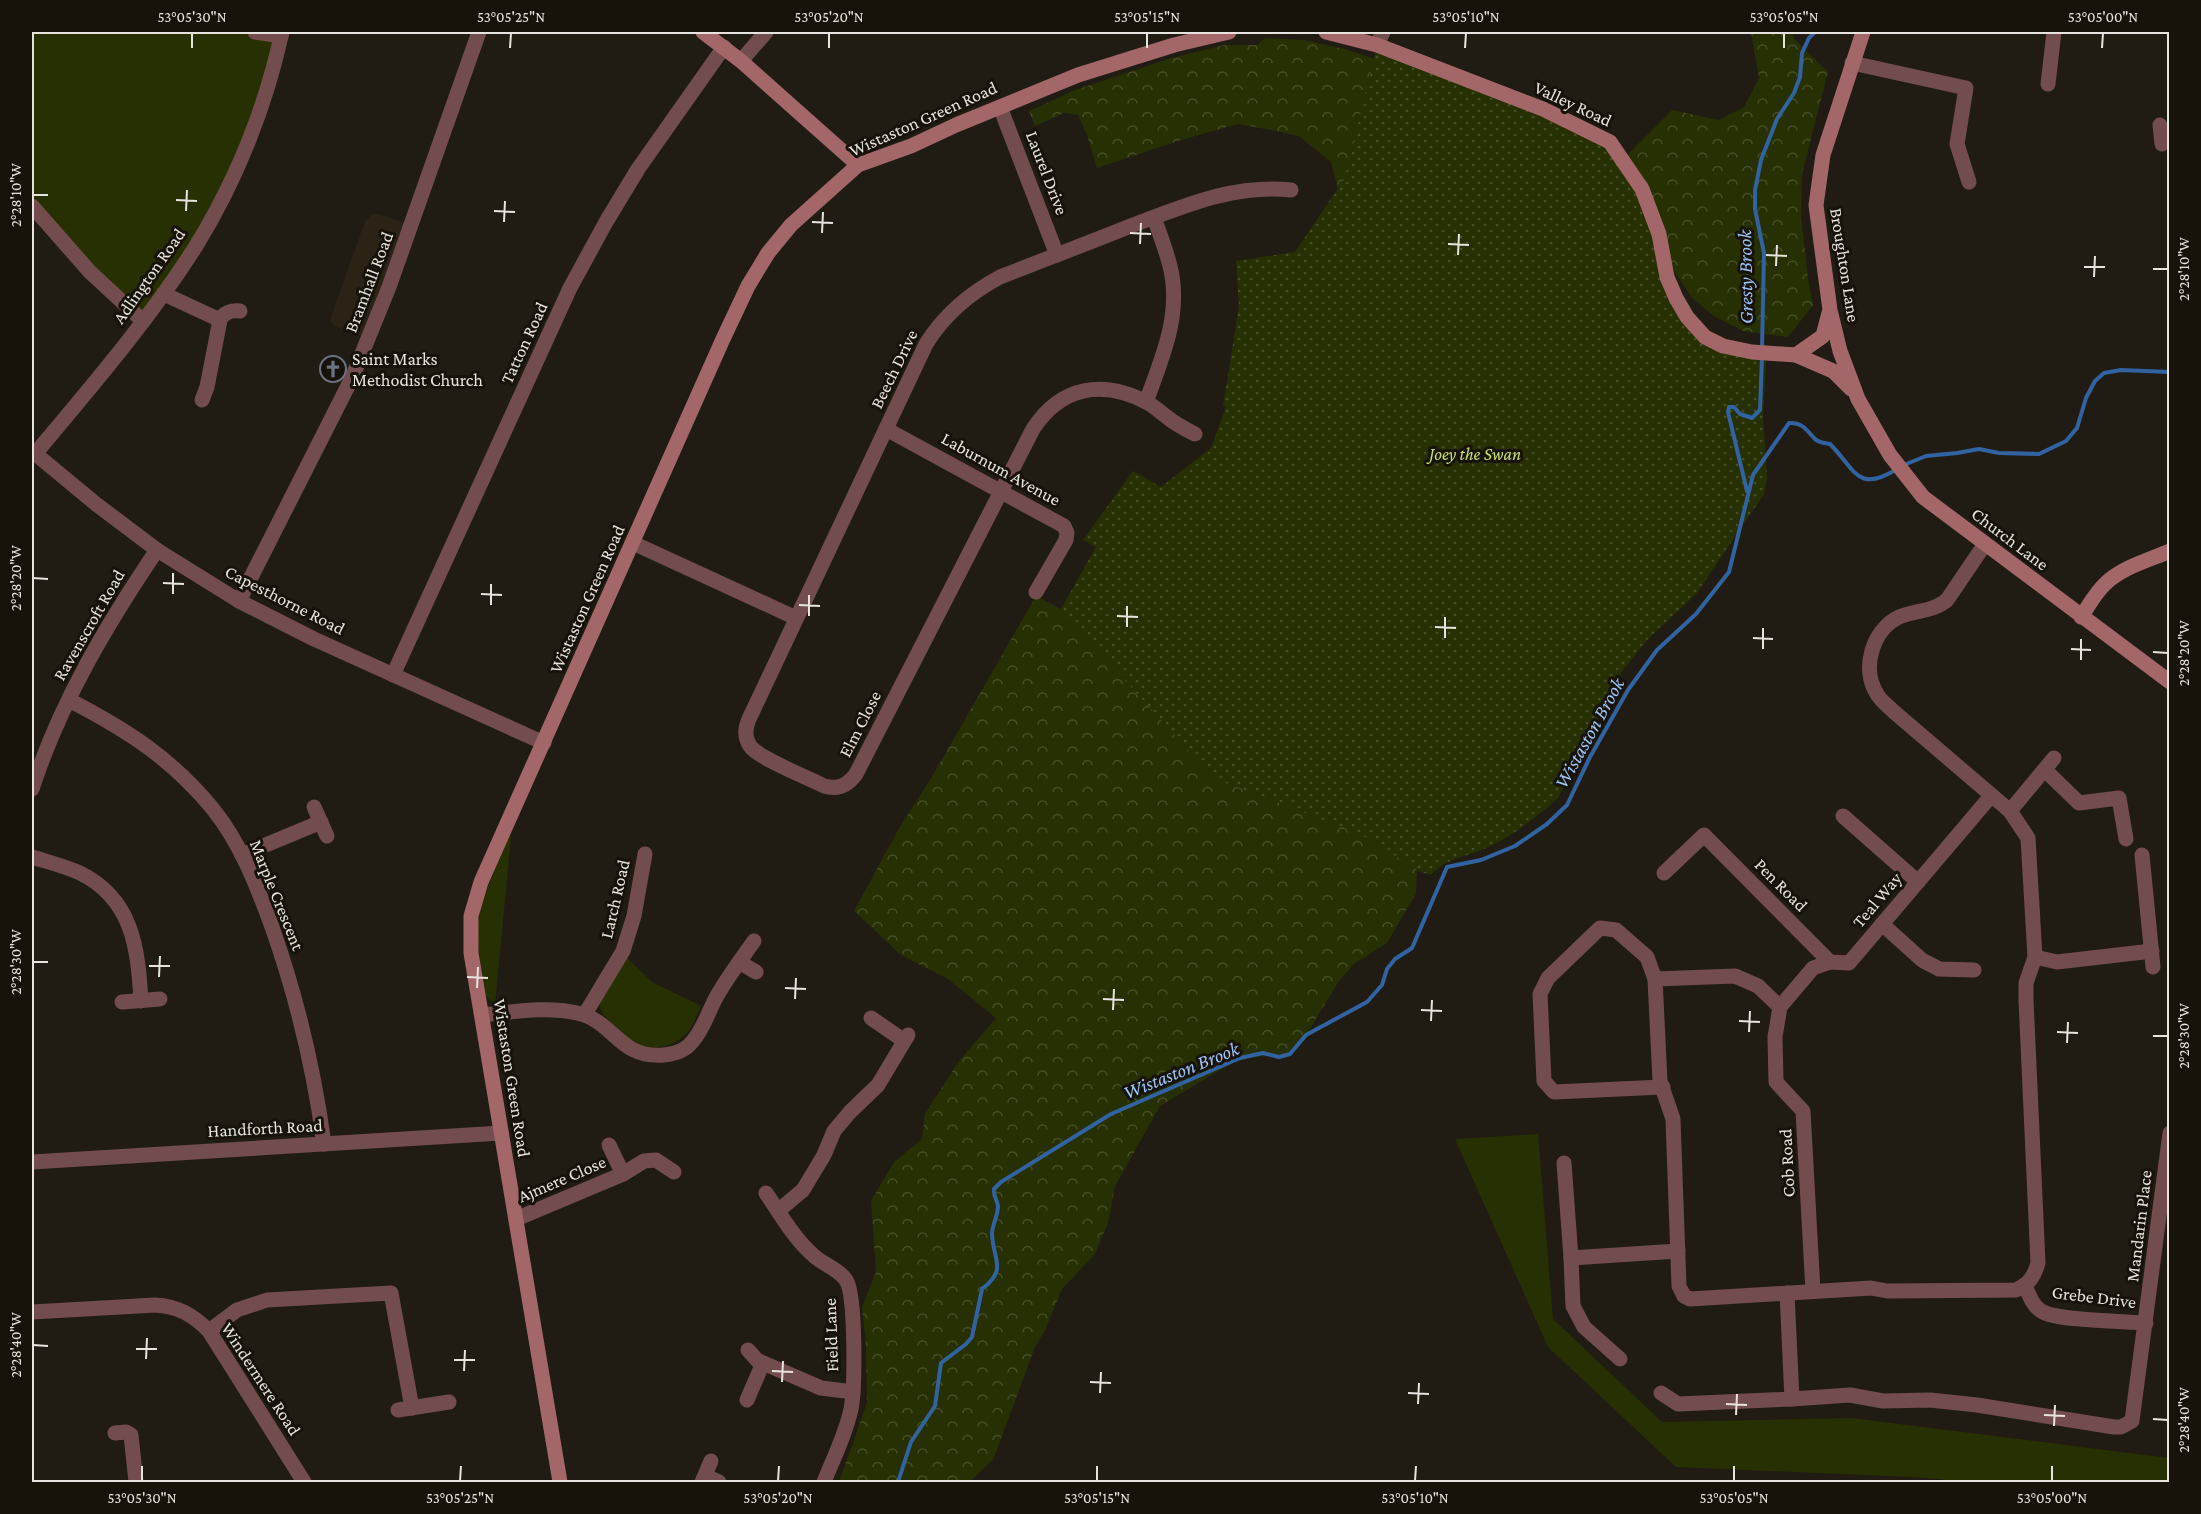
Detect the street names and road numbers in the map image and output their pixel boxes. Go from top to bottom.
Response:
street label: Wistaston Green Road [846,77,1001,161]
street label: Valley Road [1531,77,1615,131]
street label: Laurel Drive [1022,128,1072,218]
street label: Broughton Lane [1826,206,1864,324]
street label: Adlington Road [109,224,190,328]
street label: Bramhall Road [341,228,398,335]
street label: Tatton Road [496,299,552,387]
street label: Beech Drive [866,326,922,412]
street label: Laburnum Avenue [938,428,1064,510]
street label: Church Lane [1968,504,2052,574]
street label: Wistaston Green Road [545,521,629,676]
street label: Capesthorne Road [222,561,349,639]
street label: Ravenscroft Road [49,566,129,684]
street label: Elm Close [835,687,885,760]
street label: Marple Crescent [246,837,309,954]
street label: Pen Road [1751,855,1812,916]
street label: Larch Road [596,857,634,940]
street label: Teal Way [1848,868,1906,932]
street label: Wistaston Green Road [490,997,534,1159]
street label: Handforth Road [207,1115,324,1141]
street label: Cob Road [1775,1128,1799,1198]
street label: Ajmere Close [515,1151,609,1207]
street label: Mandarin Place [2122,1169,2156,1283]
street label: Grebe Drive [2051,1282,2137,1312]
street label: Field Lane [820,1298,842,1372]
street label: Windermere Road [217,1319,305,1440]

